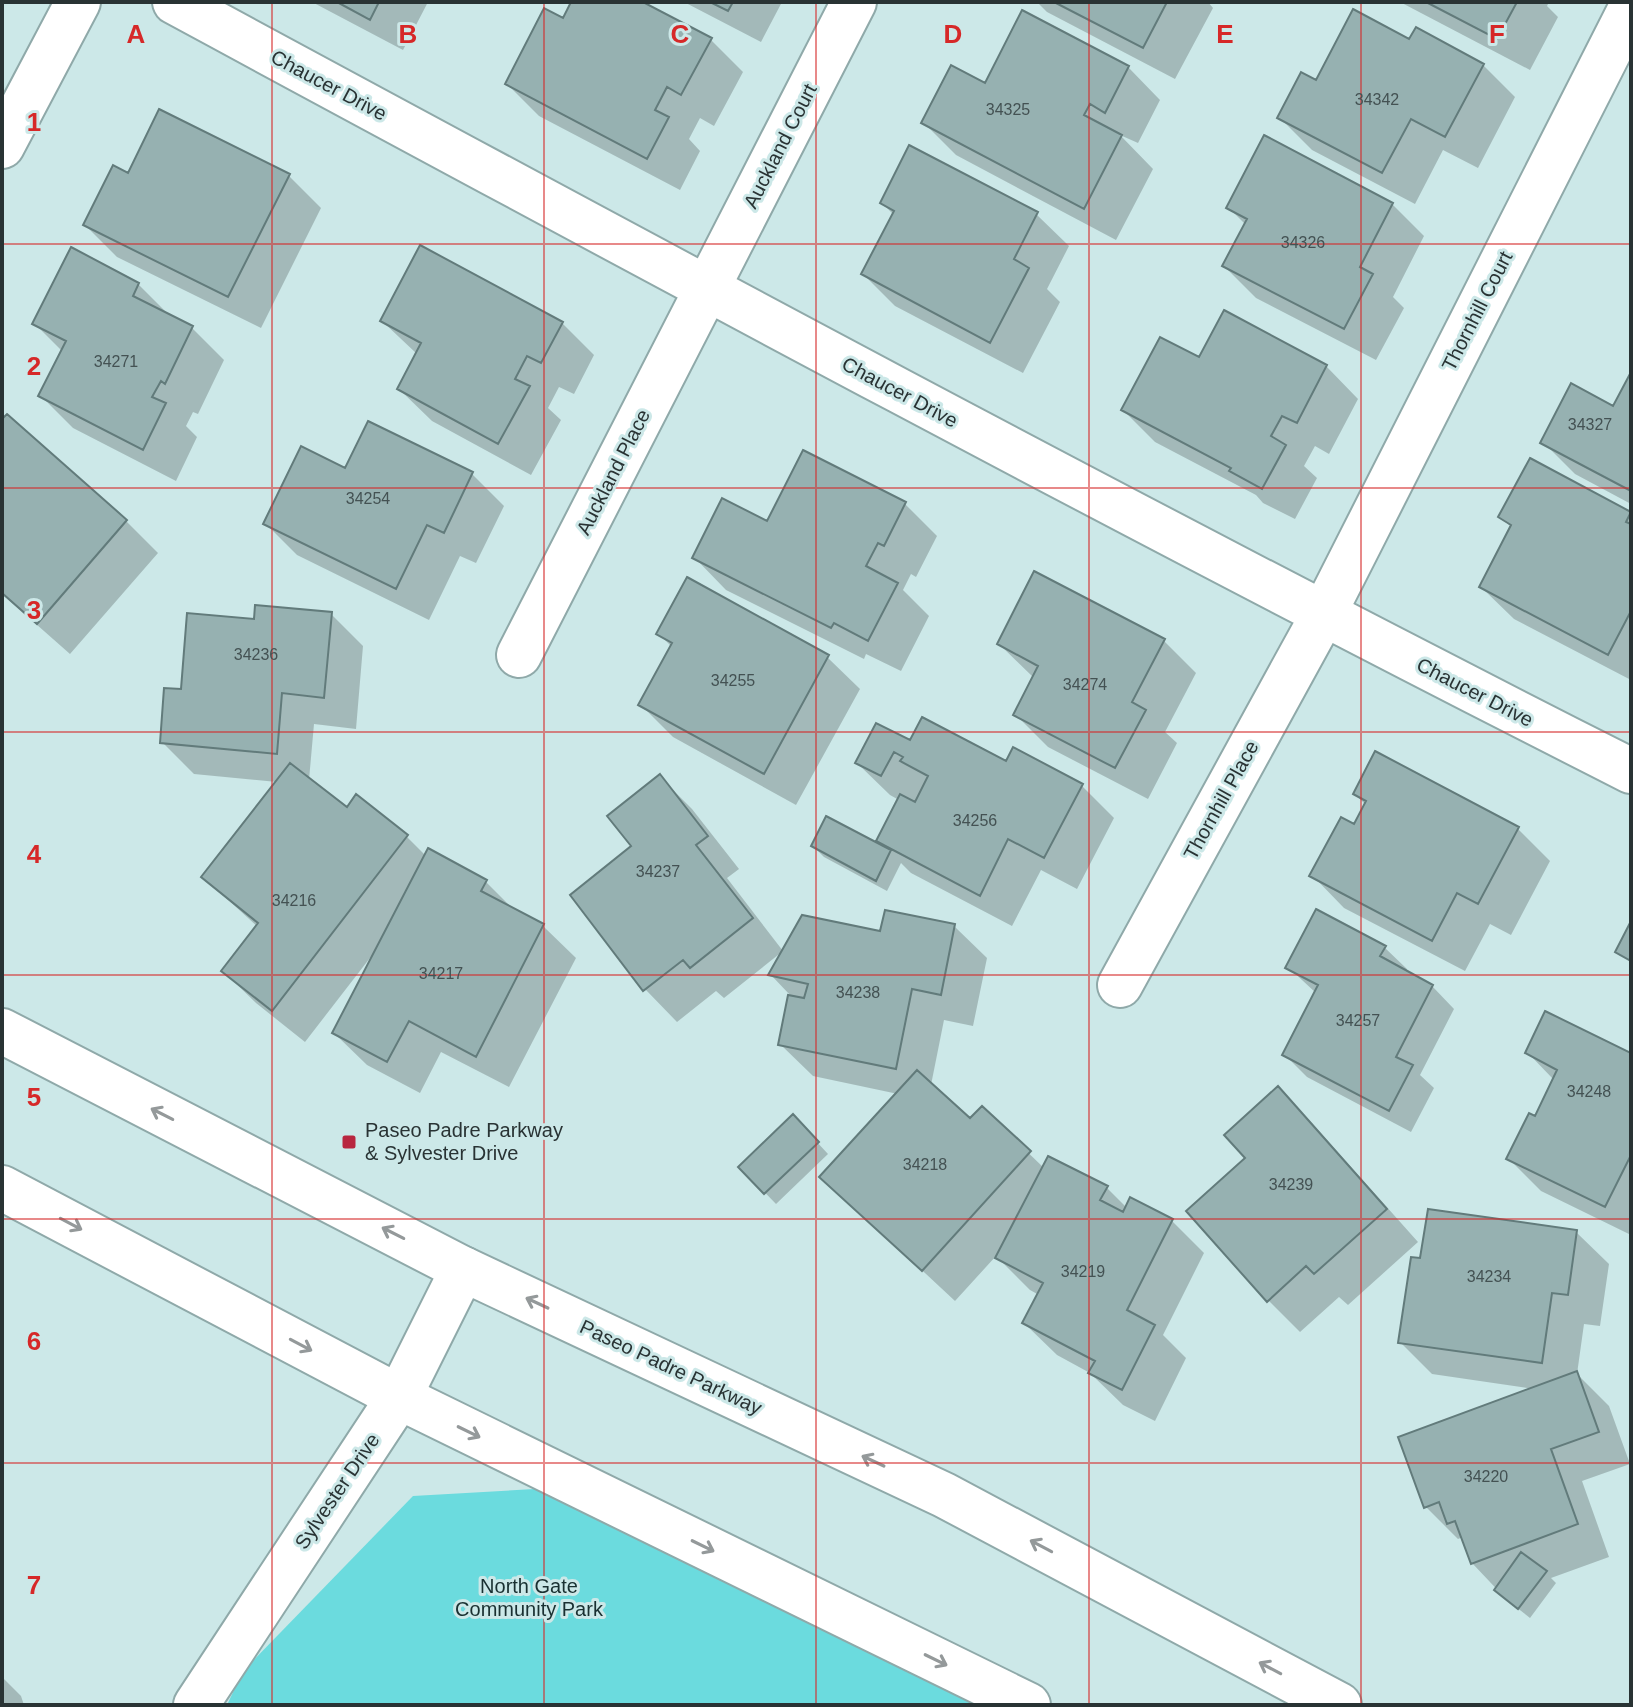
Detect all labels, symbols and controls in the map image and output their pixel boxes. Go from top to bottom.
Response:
text: A [127,19,146,49]
text: B [399,19,417,49]
text: C [671,19,690,49]
text: D [944,19,962,49]
text: E [1216,19,1234,49]
text: F [1489,19,1505,49]
street label: Chaucer Drive [267,45,391,125]
street label: Auckland Court [739,80,821,212]
house number: 34342 [1355,91,1399,108]
house number: 34325 [986,101,1030,118]
text: 1 [27,107,41,137]
house number: 34326 [1281,234,1325,251]
street label: Thornhill Court [1437,247,1517,374]
text: 2 [27,351,41,381]
street label: Chaucer Drive [838,352,962,432]
house number: 34271 [94,353,138,370]
street label: Auckland Place [572,406,654,538]
house number: 34327 [1568,416,1612,433]
house number: 34254 [346,490,390,507]
text: 3 [27,595,41,625]
house number: 34236 [234,646,278,663]
street label: Chaucer Drive [1413,653,1537,731]
house number: 34255 [711,672,755,689]
house number: 34274 [1063,676,1107,693]
street label: Thornhill Place [1179,737,1263,863]
house number: 34256 [953,812,997,829]
text: 4 [27,839,42,869]
house number: 34237 [636,863,680,880]
house number: 34216 [272,892,316,909]
house number: 34217 [419,965,463,982]
house number: 34238 [836,984,880,1001]
house number: 34257 [1336,1012,1380,1029]
text: 5 [27,1082,41,1112]
house number: 34248 [1567,1083,1611,1100]
one-way arrow [151,1106,175,1121]
place label: Paseo Padre Parkway & Sylvester Drive [365,1119,563,1164]
marker: Paseo Padre Parkway & Sylvester Drive [340,1133,358,1151]
house number: 34218 [903,1156,947,1173]
house number: 34239 [1269,1176,1313,1193]
one-way arrow [59,1217,82,1233]
one-way arrow [382,1225,406,1240]
house number: 34219 [1061,1263,1105,1280]
house number: 34234 [1467,1268,1511,1285]
one-way arrow [525,1295,549,1310]
street label: Paseo Padre Parkway [577,1315,765,1419]
text: 6 [27,1326,41,1356]
one-way arrow [289,1338,312,1354]
one-way arrow [457,1425,481,1440]
street label: Sylvester Drive [290,1429,384,1553]
one-way arrow [862,1453,886,1468]
house number: 34220 [1464,1468,1508,1485]
one-way arrow [1029,1538,1053,1553]
one-way arrow [691,1539,715,1554]
text: 7 [27,1570,41,1600]
park label: North Gate Community Park [455,1575,604,1620]
one-way arrow [924,1653,948,1668]
one-way arrow [1259,1660,1282,1676]

